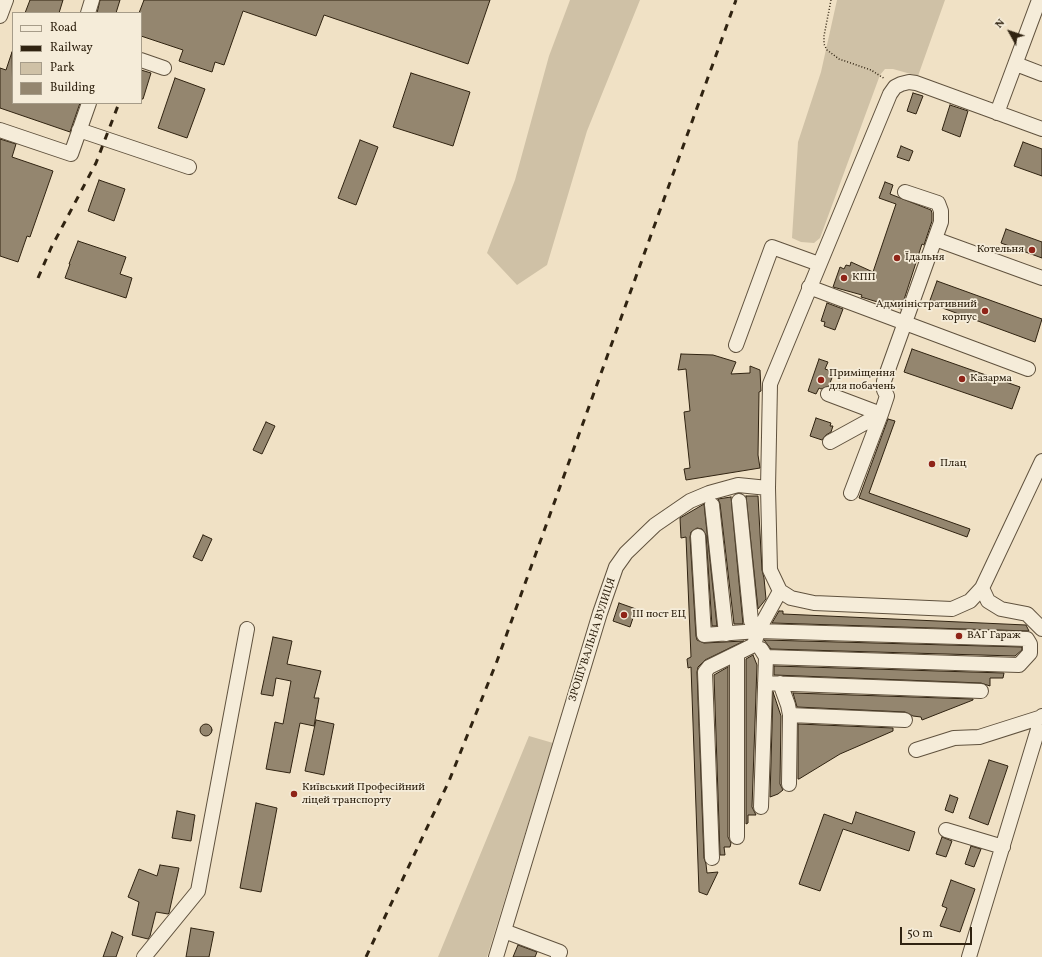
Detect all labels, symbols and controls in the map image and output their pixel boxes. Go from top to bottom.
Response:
legend [12,12,142,104]
north arrow [990,12,1030,52]
text: N [992,16,1009,32]
text: Road [50,20,77,36]
text: Railway [50,40,93,56]
text: Park [50,60,75,76]
text: Building [50,80,95,96]
place label: Котельня [977,243,1024,257]
marker: Котельня [1027,245,1037,255]
place label: Їдальня [905,251,944,265]
marker: Їдальня [892,253,902,263]
place label: КПП [852,271,876,285]
marker: КПП [839,273,849,283]
place label: Адмиіністративний корпус [876,298,977,324]
marker: Адмиіністративний корпус [980,306,990,316]
place label: Приміщення для побачень [829,367,896,393]
place label: Казарма [970,372,1012,386]
marker: Казарма [957,374,967,384]
marker: Приміщення для побачень [816,375,826,385]
place label: Плац [940,457,966,471]
marker: Плац [927,459,937,469]
street label: ЗРОШУВАЛЬНА ВУЛИЦЯ [567,576,619,704]
place label: III пост ЕЦ [632,608,686,622]
marker: III пост ЕЦ [619,610,629,620]
place label: ВАГ Гараж [967,629,1021,643]
marker: ВАГ Гараж [954,631,964,641]
place label: Київський Професійний ліцей транспорту [302,781,425,807]
marker: Київський Професійний ліцей транспорту [289,789,299,799]
scale bar [902,919,974,945]
text: 50 m [907,926,933,942]

